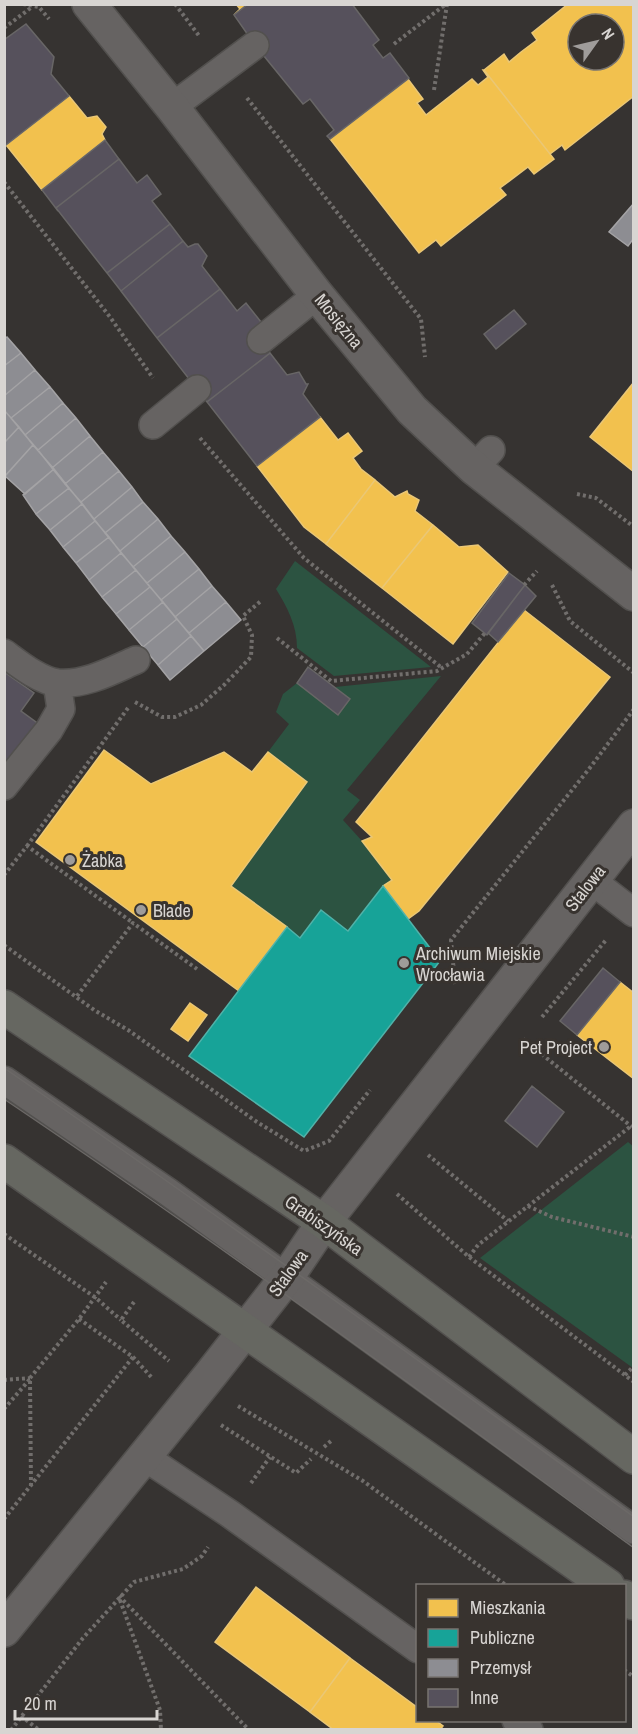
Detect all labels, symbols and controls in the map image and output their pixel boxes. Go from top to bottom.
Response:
north arrow [566,12,626,72]
text: N [597,24,620,44]
street label: Mosiężna [309,288,369,354]
place label: Żabka [82,848,123,873]
marker: Żabka [63,853,77,867]
street label: Stalowa [559,860,611,916]
place label: Blade [153,898,191,923]
marker: Blade [134,903,148,917]
place label: Archiwum Miejskie Wrocławia [415,941,541,987]
marker: Archiwum Miejskie Wrocławia [397,956,411,970]
place label: Pet Project [520,1035,592,1060]
marker: Pet Project [597,1040,611,1054]
street label: Grabiszyńska [280,1189,368,1261]
street label: Stalowa [262,1244,314,1302]
legend [416,1584,626,1722]
text: Mieszkania [470,1595,545,1620]
text: Publiczne [470,1625,535,1650]
text: Przemysł [470,1655,531,1680]
scale bar [15,1683,158,1721]
text: Inne [470,1685,499,1710]
text: 20 m [24,1691,57,1716]

